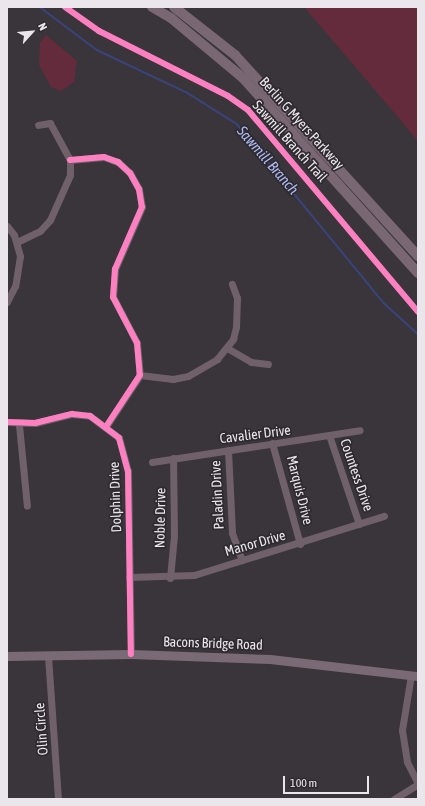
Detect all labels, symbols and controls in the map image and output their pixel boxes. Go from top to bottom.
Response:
north arrow [12,12,52,52]
text: N [36,21,50,32]
street label: Berlin G Myers Parkway [256,73,348,173]
street label: Sawmill Branch Trail [249,97,331,185]
water label: Sawmill Branch [233,122,303,198]
street label: Cavalier Drive [219,421,291,447]
street label: Countess Drive [337,436,377,514]
street label: Marquis Drive [283,454,317,526]
street label: Paladin Drive [207,460,227,530]
street label: Dolphin Drive [105,461,125,533]
street label: Noble Drive [151,488,169,548]
street label: Manor Drive [223,526,287,560]
street label: Bacons Bridge Road [163,633,263,653]
street label: Olin Circle [31,702,51,756]
scale bar [285,768,371,794]
text: 100 m [290,776,317,790]

